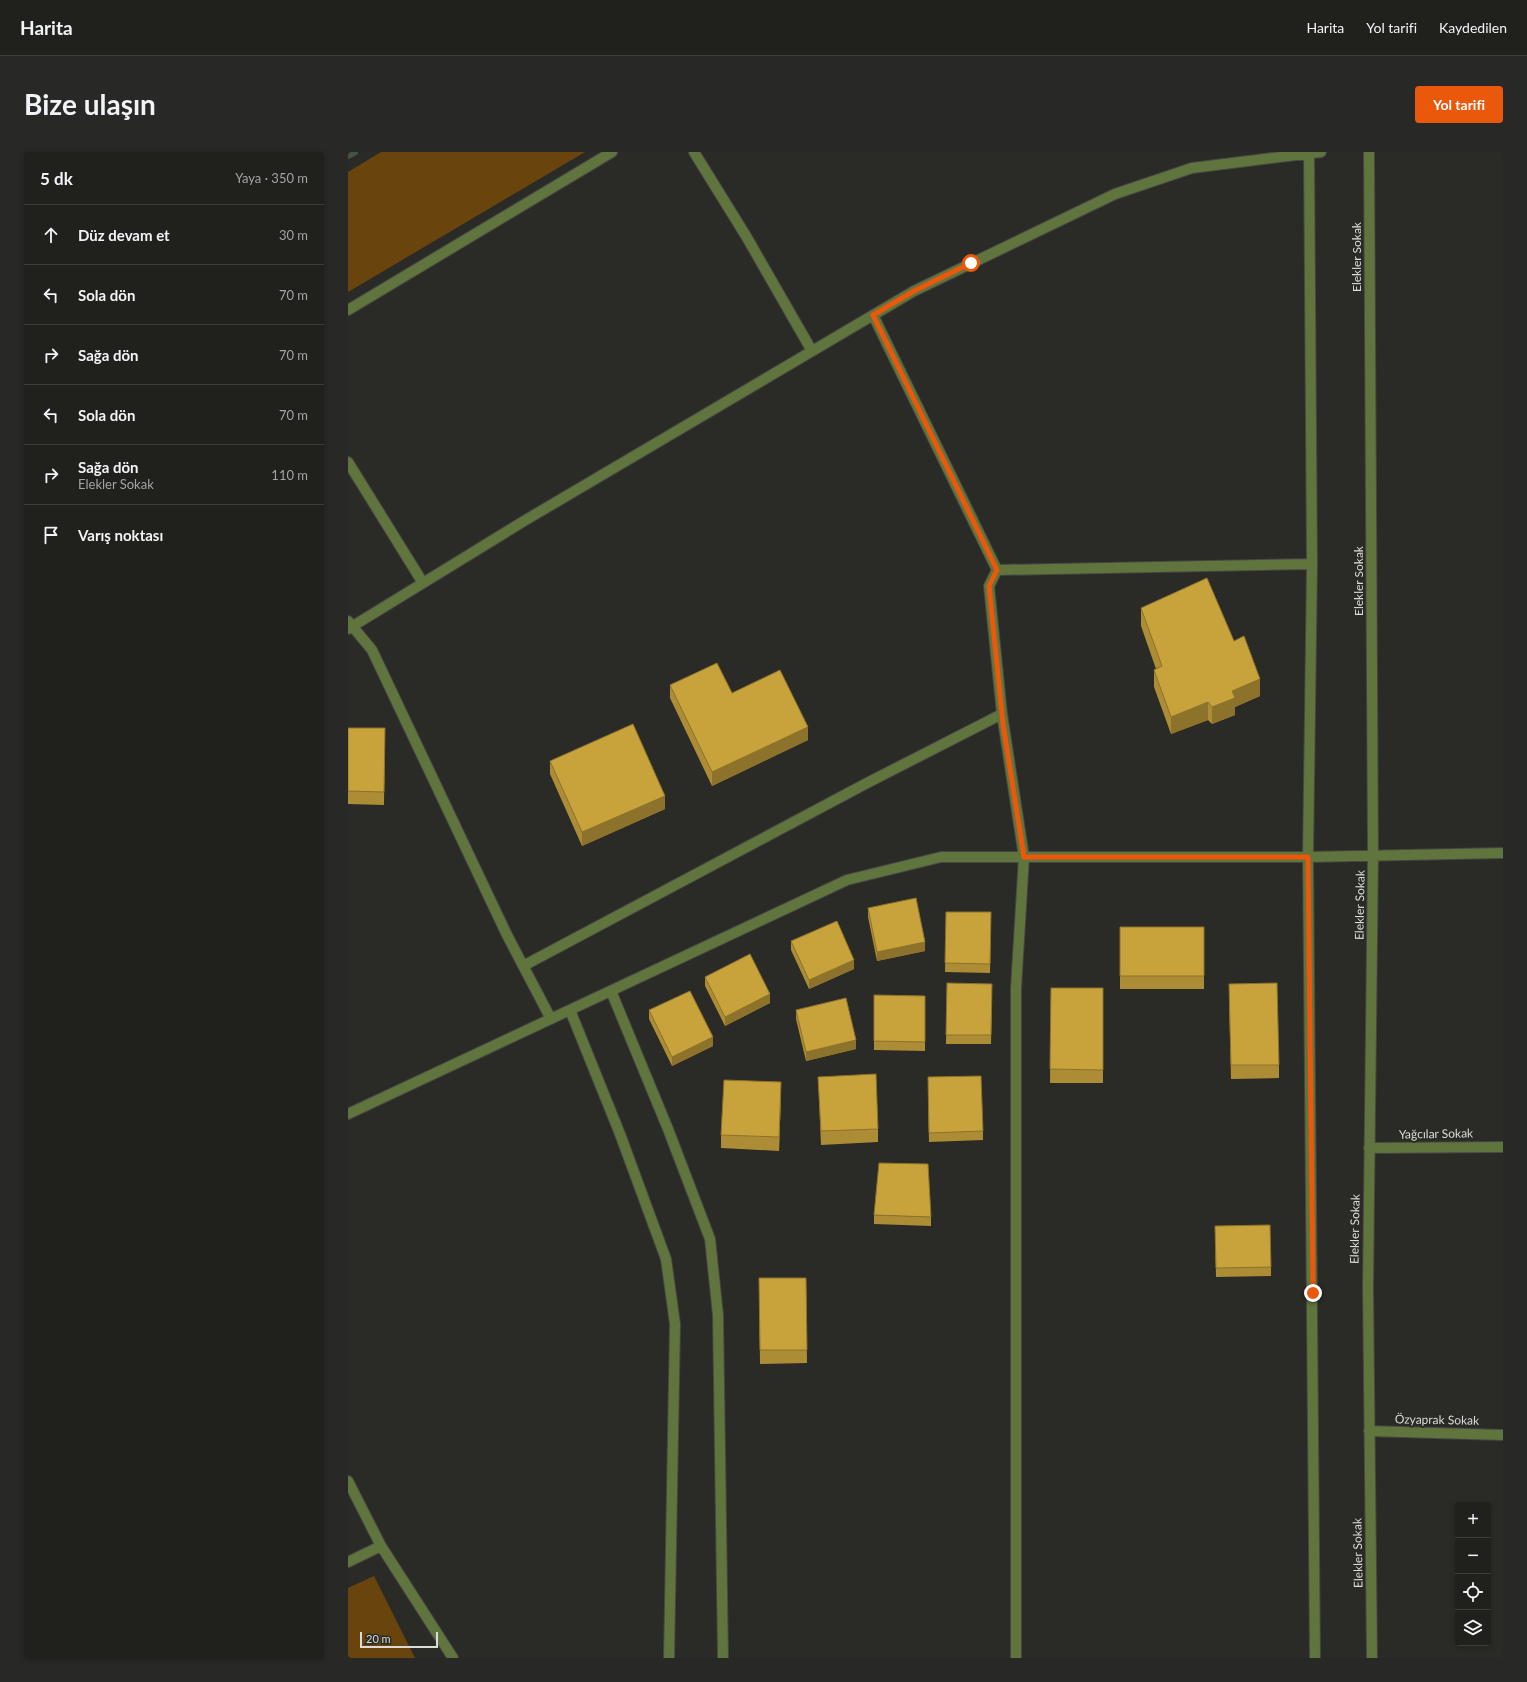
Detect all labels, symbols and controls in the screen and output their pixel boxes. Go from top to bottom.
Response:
text: Harita [20,16,73,39]
text: Harita [1306,19,1344,36]
text: Yol tarifi [1366,19,1417,36]
text: Kaydedilen [1439,19,1507,36]
button: Yol tarifi [1415,86,1503,123]
text: Bize ulaşın [24,87,156,121]
text: 5 dk [40,168,73,189]
text: Yaya · 350 m [235,170,308,186]
street label: Elekler Sokak [1349,221,1364,292]
icon: ahead [40,224,62,246]
text: Düz devam et [78,226,170,244]
text: 30 m [279,227,308,243]
route start [962,254,980,272]
icon: left [40,284,62,306]
text: Sola dön [78,286,135,304]
text: 70 m [279,287,308,303]
icon: right [40,344,62,366]
text: Sağa dön [78,346,139,364]
text: 70 m [279,347,308,363]
icon: left [40,404,62,426]
text: Sola dön [78,406,135,424]
text: 70 m [279,407,308,423]
text: Sağa dön [78,458,139,476]
icon: right [40,464,62,486]
text: 110 m [271,467,308,483]
text: Elekler Sokak [78,476,154,492]
icon: arrive [40,524,62,546]
text: Varış noktası [78,526,163,544]
street label: Elekler Sokak [1351,545,1366,616]
street label: Elekler Sokak [1351,869,1368,940]
street label: Yağcılar Sokak [1399,1125,1474,1142]
street label: Elekler Sokak [1346,1193,1363,1264]
route end [1304,1284,1322,1302]
street label: Özyaprak Sokak [1395,1411,1480,1428]
map controls [1455,1502,1491,1646]
button: + [1455,1502,1491,1538]
street label: Elekler Sokak [1349,1517,1366,1588]
button: − [1455,1538,1491,1574]
button: locate [1455,1574,1491,1610]
button: layers [1455,1610,1491,1646]
scale bar [360,1630,438,1649]
text: 20 m [366,1632,391,1645]

